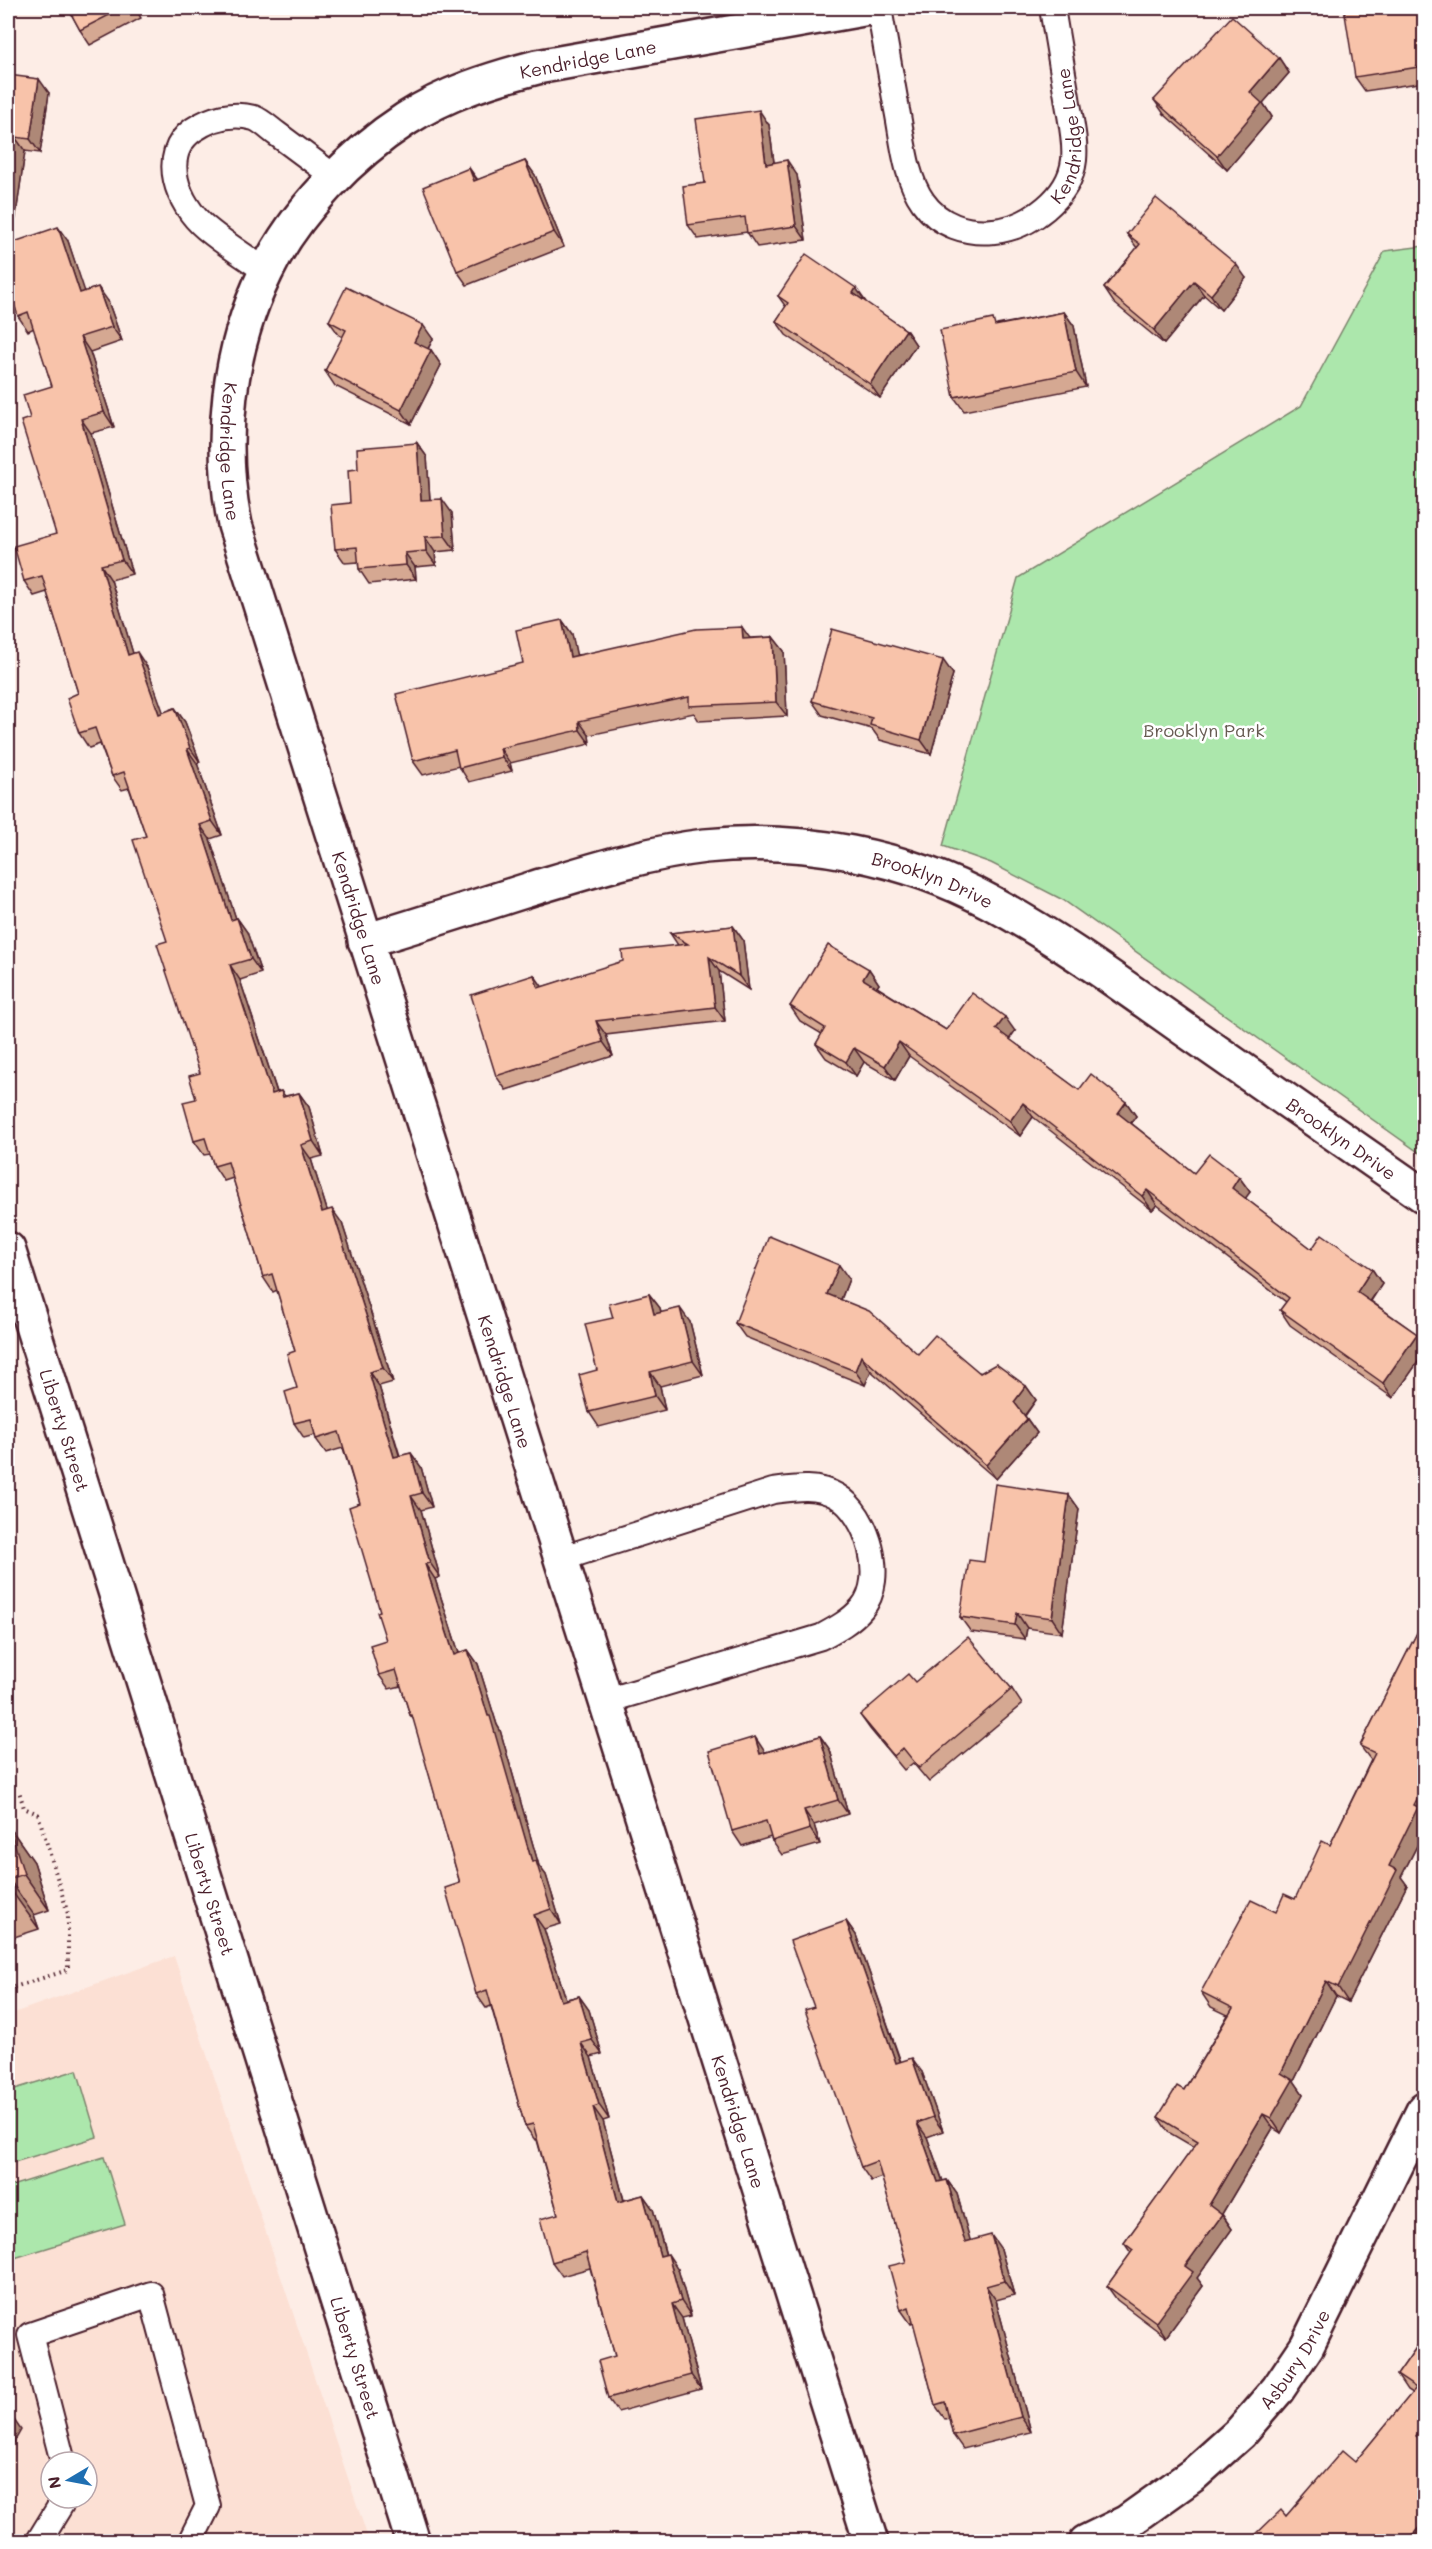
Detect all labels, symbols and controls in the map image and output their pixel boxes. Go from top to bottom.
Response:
street label: Kendridge Lane [518,34,658,84]
street label: Kendridge Lane [1045,67,1086,209]
street label: Kendridge Lane [215,381,246,523]
park label: Brooklyn Park [1143,718,1265,742]
street label: Brooklyn Drive [869,846,998,914]
street label: Kendridge Lane [327,848,391,988]
street label: Brooklyn Drive [1282,1092,1401,1185]
street label: Kendridge Lane [473,1312,537,1451]
street label: Liberty Street [34,1366,95,1495]
street label: Liberty Street [180,1830,241,1958]
street label: Kendridge Lane [706,2052,771,2191]
street label: Liberty Street [325,2294,386,2422]
street label: Asbury Drive [1254,2305,1335,2414]
north arrow [39,2450,99,2510]
text: N [42,2475,65,2491]

